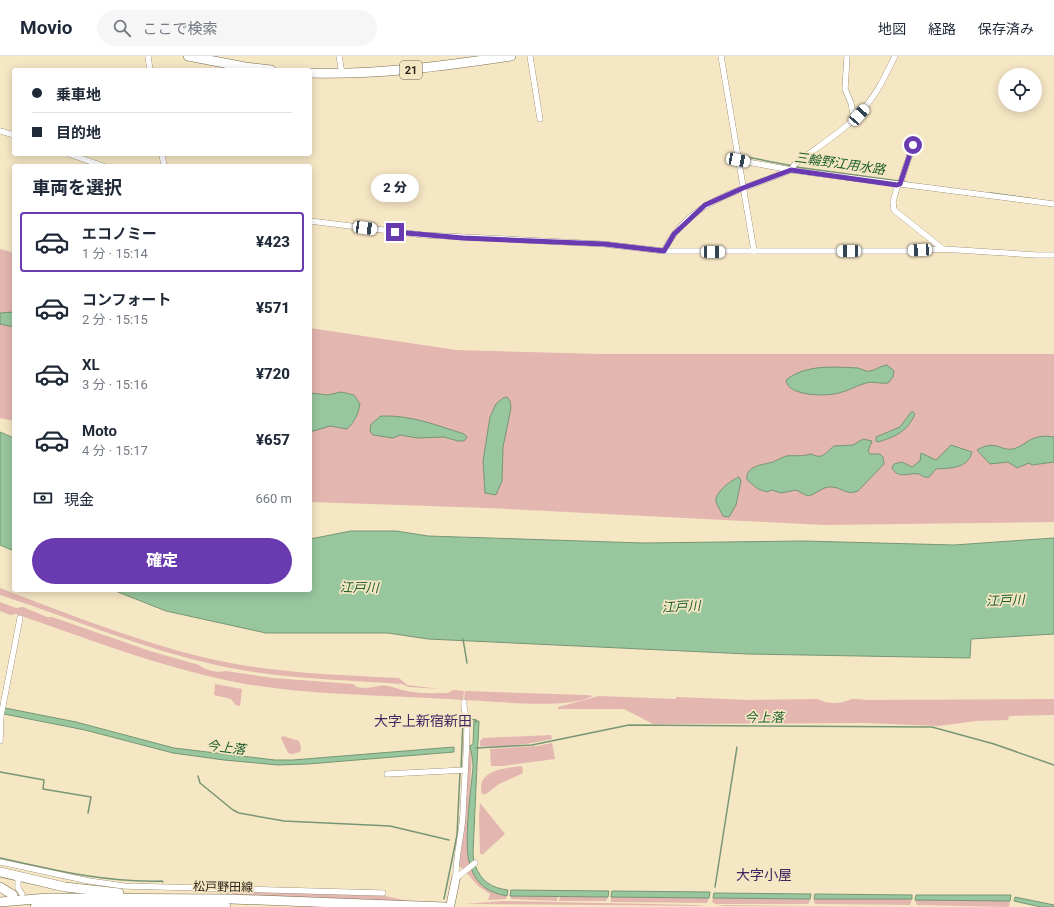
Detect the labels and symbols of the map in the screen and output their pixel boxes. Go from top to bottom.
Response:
road number: 21 [400,61,422,79]
car [847,102,871,128]
route start [904,136,922,154]
water label: 三輪野江用水路 [794,150,887,177]
car [725,152,751,168]
callout: 2 分 [371,174,419,202]
car [352,220,378,236]
route end [386,223,404,241]
car [908,243,932,257]
car [837,245,861,257]
car [701,246,725,258]
water label: 江戸川 [339,580,381,595]
water label: 江戸川 [985,592,1027,609]
water label: 江戸川 [661,598,703,615]
water label: 今上落 [744,710,785,725]
district label: 大字上新宿新田 [374,713,472,729]
water label: 今上落 [206,738,248,758]
district label: 大字小屋 [736,867,792,883]
street label: 松戸野田線 [193,879,253,895]

